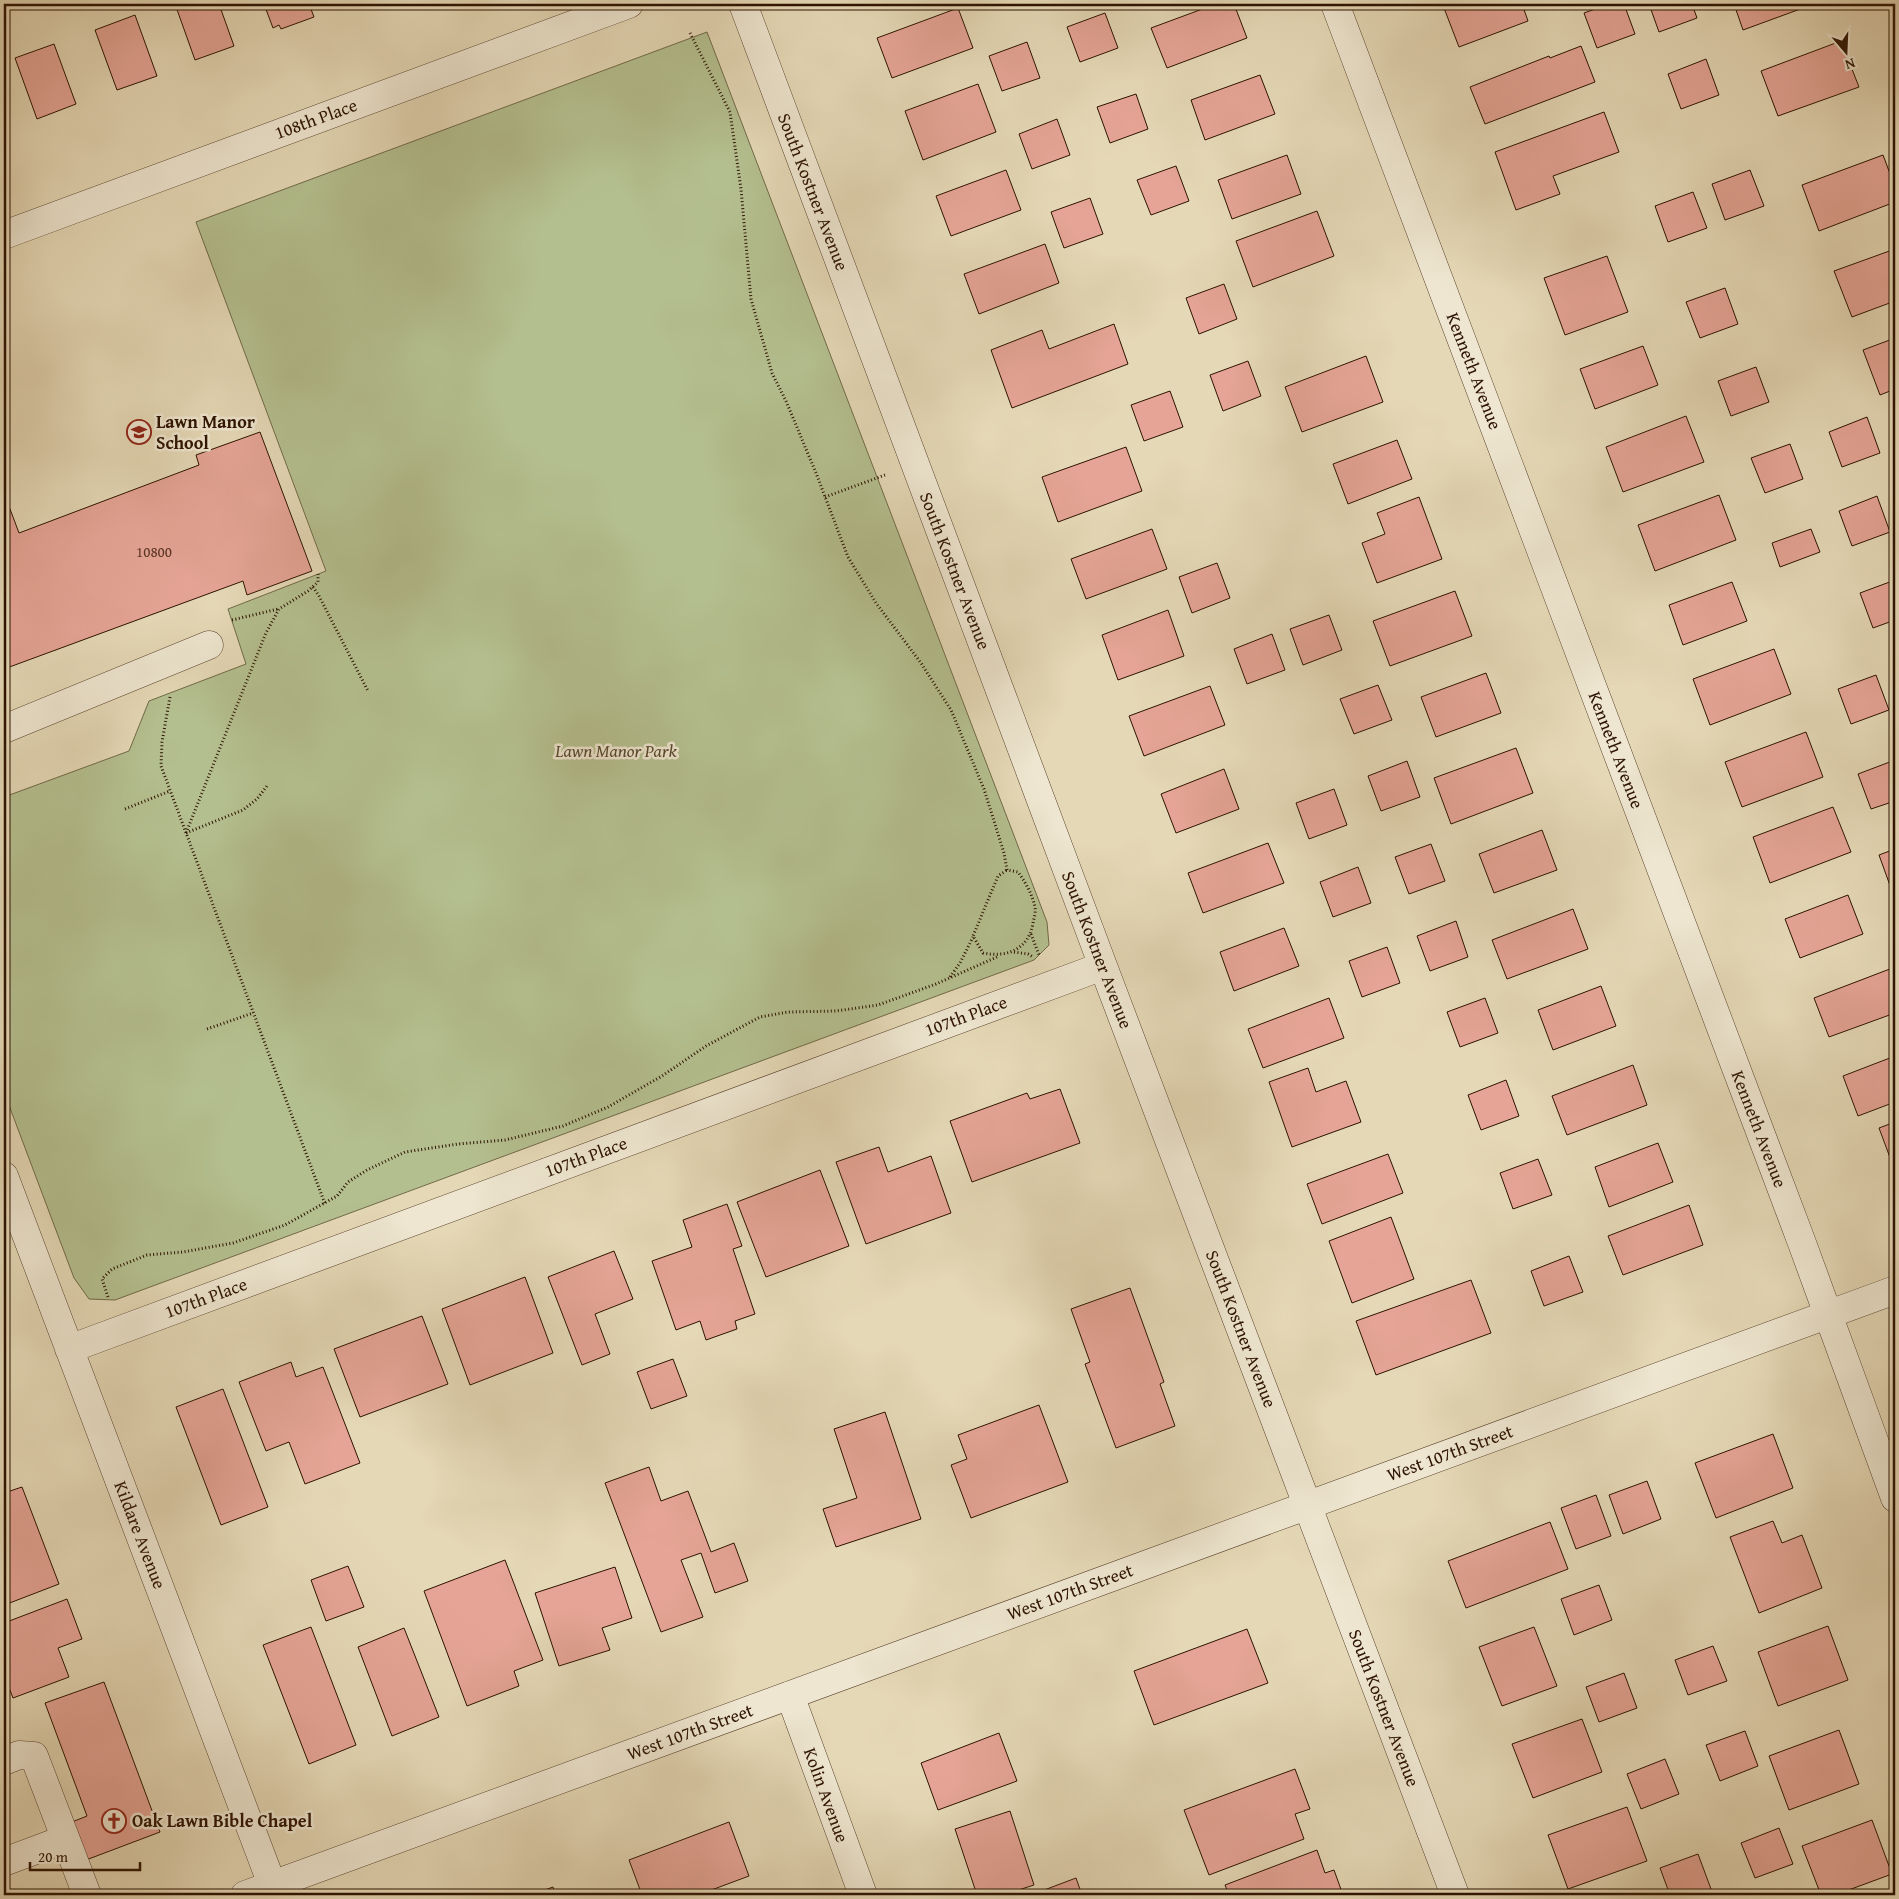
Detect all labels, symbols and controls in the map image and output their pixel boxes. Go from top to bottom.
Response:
north arrow [1822,28,1872,78]
text: N [1842,53,1858,75]
street label: 108th Place [271,91,361,146]
street label: South Kostner Avenue [771,109,856,274]
street label: Kenneth Avenue [1440,308,1509,433]
place label: Lawn Manor School [156,408,256,456]
school or university icon: Lawn Manor School [126,419,152,445]
street label: South Kostner Avenue [913,488,998,653]
house number: 10800 [136,541,172,562]
street label: Kenneth Avenue [1582,687,1651,812]
park label: Lawn Manor Park [554,737,678,764]
street label: South Kostner Avenue [1055,867,1140,1032]
street label: 107th Place [921,988,1011,1043]
street label: Kenneth Avenue [1725,1066,1794,1191]
street label: 107th Place [541,1129,631,1184]
street label: South Kostner Avenue [1199,1246,1284,1411]
street label: 107th Place [161,1270,251,1325]
street label: West 107th Street [1383,1417,1517,1488]
street label: Kildare Avenue [107,1477,173,1593]
street label: West 107th Street [1003,1556,1137,1627]
street label: South Kostner Avenue [1342,1625,1427,1790]
street label: West 107th Street [623,1696,757,1767]
street label: Kolin Avenue [797,1744,856,1846]
place label: Oak Lawn Bible Chapel [132,1807,313,1834]
church icon: Oak Lawn Bible Chapel [101,1808,127,1834]
scale bar [30,1839,140,1871]
text: 20 m [38,1846,69,1867]

